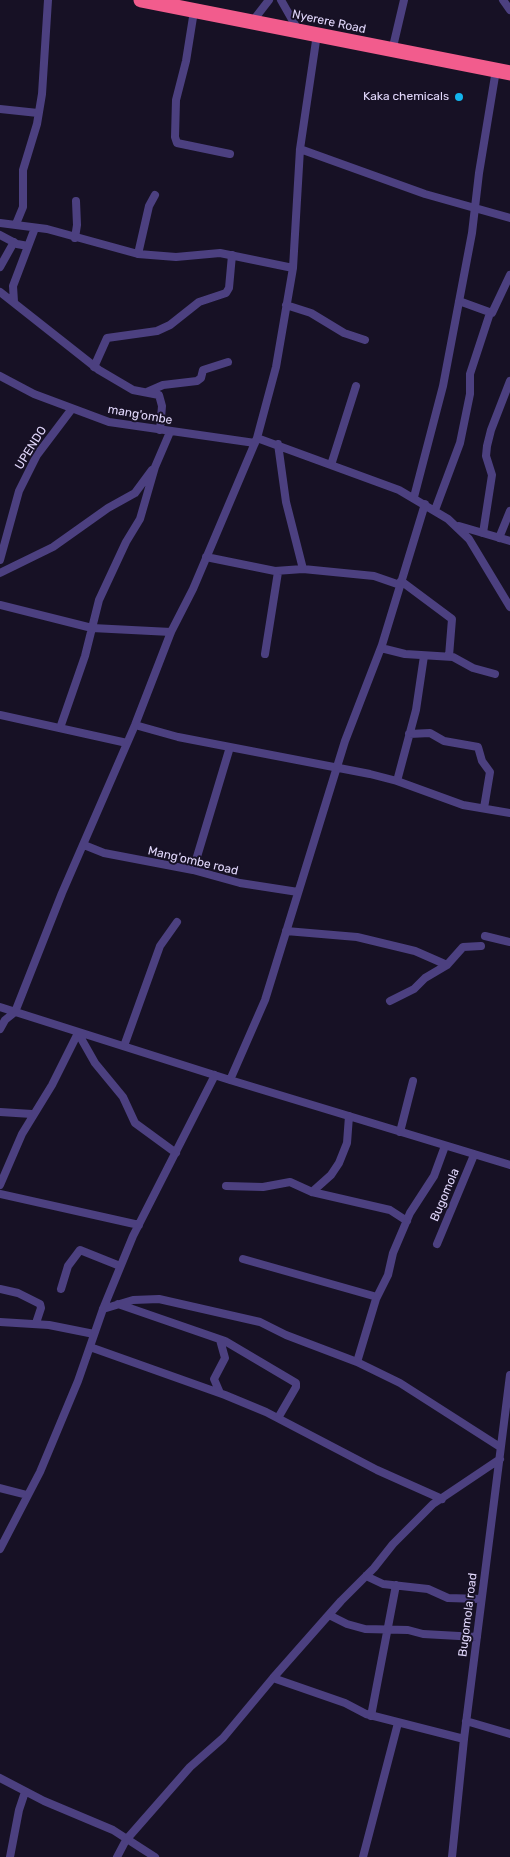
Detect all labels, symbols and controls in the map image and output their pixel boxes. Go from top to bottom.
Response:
street label: Nyerere Road [291,7,367,37]
place label: Kaka chemicals [363,90,449,104]
marker: Kaka chemicals [453,91,465,103]
street label: mang'ombe [107,402,173,428]
street label: UPENDO [12,424,50,472]
street label: Mang'ombe road [146,844,240,878]
street label: Bugomola [427,1166,463,1224]
street label: Bugomola road [456,1572,480,1658]

